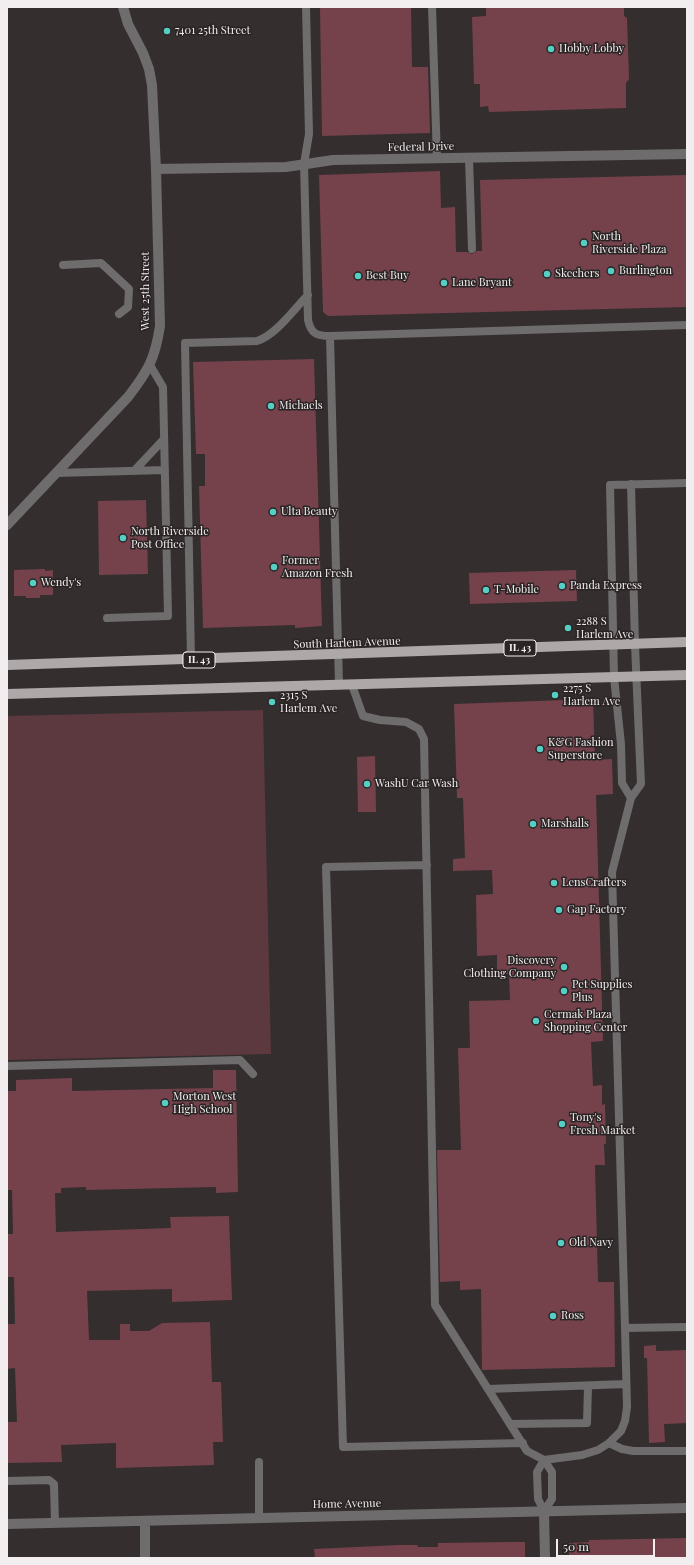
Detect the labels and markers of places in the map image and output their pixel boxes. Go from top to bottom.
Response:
place label: 7401 25th Street [175,24,250,38]
marker: 7401 25th Street [162,26,172,36]
place label: Hobby Lobby [559,42,624,56]
marker: Hobby Lobby [546,44,556,54]
place label: North Riverside Plaza [592,230,667,256]
marker: North Riverside Plaza [579,238,589,248]
place label: Burlington [619,264,672,278]
marker: Burlington [606,266,616,276]
place label: Skechers [555,267,599,281]
place label: Best Buy [366,269,409,283]
marker: Skechers [542,269,552,279]
marker: Best Buy [353,271,363,281]
place label: Lane Bryant [452,276,512,290]
marker: Lane Bryant [439,278,449,288]
place label: Michaels [279,399,323,413]
marker: Michaels [266,401,276,411]
place label: Ulta Beauty [281,505,337,519]
marker: Ulta Beauty [268,507,278,517]
place label: North Riverside Post Office [131,525,209,551]
marker: North Riverside Post Office [118,533,128,543]
place label: Former Amazon Fresh [282,554,353,580]
marker: Former Amazon Fresh [269,562,279,572]
place label: Wendy's [41,576,81,590]
marker: Wendy's [28,578,38,588]
place label: Panda Express [570,579,642,593]
marker: Panda Express [557,581,567,591]
place label: T-Mobile [494,583,539,597]
marker: T-Mobile [481,585,491,595]
place label: 2288 S Harlem Ave [576,615,633,641]
marker: 2288 S Harlem Ave [563,623,573,633]
place label: 2275 S Harlem Ave [563,682,620,708]
place label: 2315 S Harlem Ave [280,689,337,715]
marker: 2275 S Harlem Ave [550,690,560,700]
marker: 2315 S Harlem Ave [267,697,277,707]
place label: K&G Fashion Superstore [548,736,614,762]
marker: K&G Fashion Superstore [535,744,545,754]
place label: WashU Car Wash [375,777,458,791]
marker: WashU Car Wash [362,779,372,789]
place label: Marshalls [541,817,589,831]
marker: Marshalls [528,819,538,829]
place label: LensCrafters [562,876,626,890]
marker: LensCrafters [549,878,559,888]
place label: Gap Factory [567,903,627,917]
marker: Gap Factory [554,905,564,915]
place label: Discovery Clothing Company [464,954,556,980]
marker: Discovery Clothing Company [559,962,569,972]
place label: Pet Supplies Plus [572,978,632,1004]
marker: Pet Supplies Plus [559,986,569,996]
place label: Cermak Plaza Shopping Center [544,1008,628,1034]
marker: Cermak Plaza Shopping Center [531,1016,541,1026]
place label: Morton West High School [173,1090,236,1116]
marker: Morton West High School [160,1098,170,1108]
place label: Tony's Fresh Market [570,1111,636,1137]
marker: Tony's Fresh Market [557,1119,567,1129]
place label: Old Navy [569,1236,613,1250]
marker: Old Navy [556,1238,566,1248]
place label: Ross [561,1309,584,1323]
marker: Ross [548,1311,558,1321]

